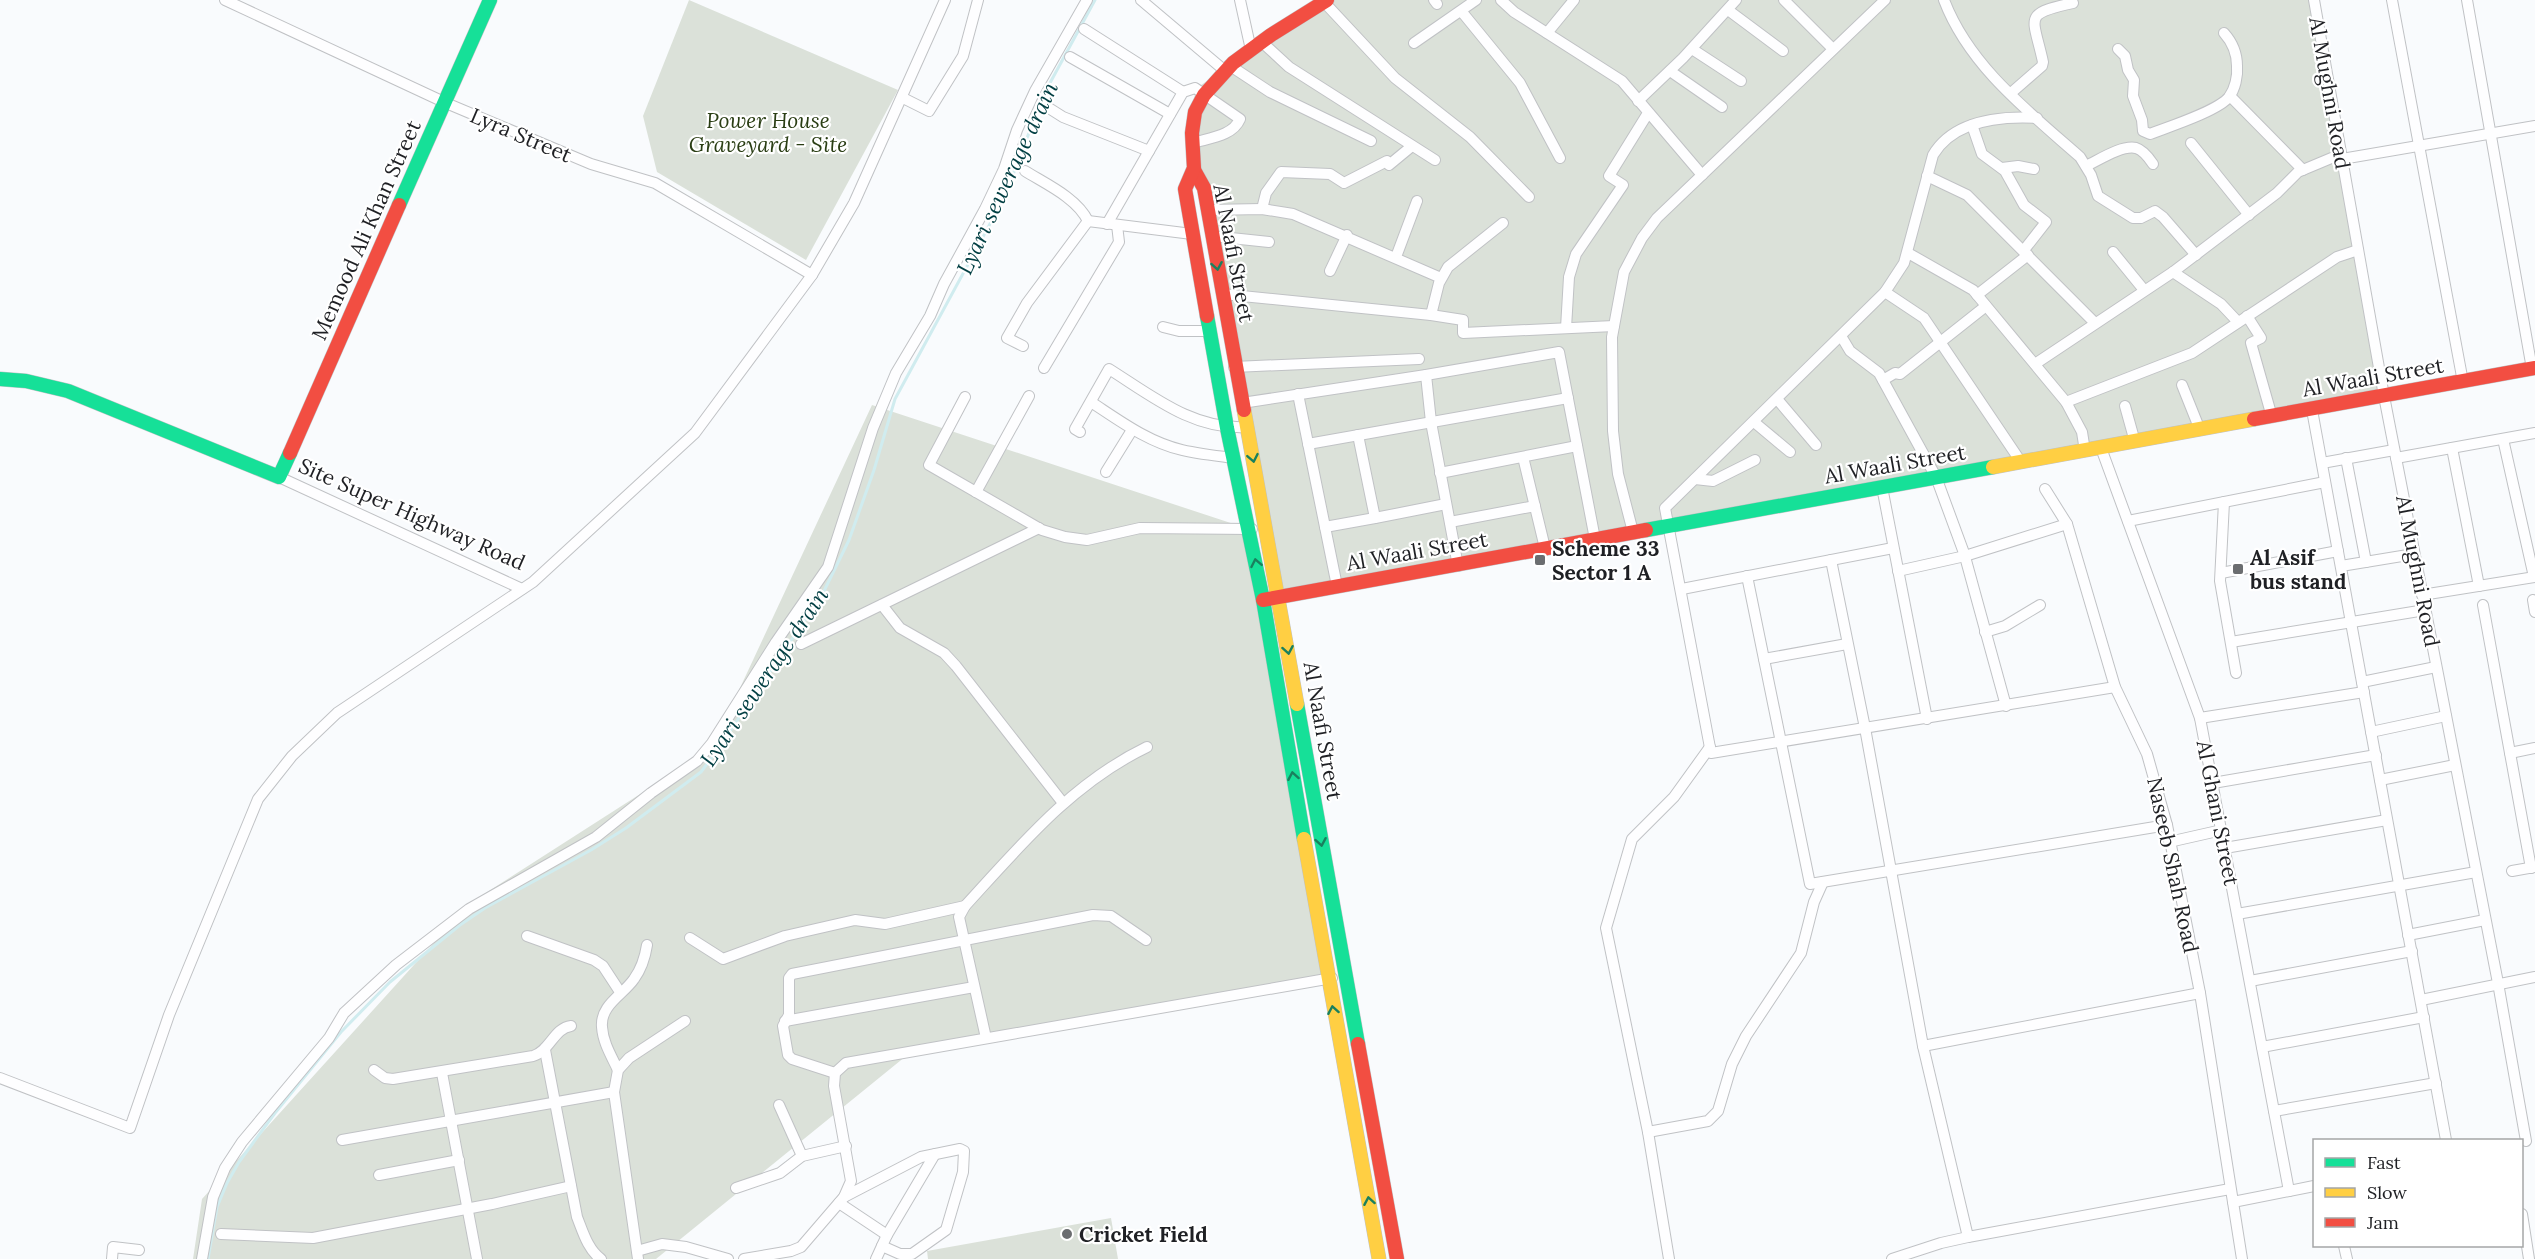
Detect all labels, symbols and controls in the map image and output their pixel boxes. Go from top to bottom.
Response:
street label: Al Mughni Road [2303,14,2357,171]
water label: Lyari sewerage drain [950,77,1064,279]
street label: Lyra Street [466,102,577,169]
park label: Power House Graveyard - Site [689,107,847,158]
street label: Memood Ali Khan Street [305,115,427,344]
street label: Al Naafi Street [1207,181,1261,325]
one-way arrow [1210,261,1223,271]
street label: Al Waali Street [2299,351,2447,403]
street label: Al Waali Street [1821,438,1969,490]
street label: Site Super Highway Road [295,452,529,576]
one-way arrow [1246,453,1259,463]
street label: Al Mughni Road [2390,492,2446,649]
street label: Al Waali Street [1343,525,1491,577]
place label: Scheme 33 Sector 1 A [1552,535,1659,586]
place label: Al Asif bus stand [2249,544,2347,595]
marker: Scheme 33 Sector 1 A [1533,553,1547,567]
one-way arrow [1250,559,1263,569]
marker: Al Asif bus stand [2231,562,2245,576]
water label: Lyari sewerage drain [694,582,834,772]
one-way arrow [1281,645,1294,655]
street label: Al Naafi Street [1297,659,1349,803]
street label: Al Ghani Street [2190,737,2245,889]
one-way arrow [1287,772,1300,782]
street label: Naseeb Shah Road [2141,775,2205,955]
one-way arrow [1314,837,1327,847]
one-way arrow [1328,1005,1340,1014]
legend [2313,1139,2523,1247]
text: Fast [2367,1151,2401,1174]
text: Slow [2367,1181,2407,1204]
one-way arrow [1363,1197,1376,1207]
text: Jam [2366,1211,2399,1234]
place label: Cricket Field [1079,1221,1208,1248]
marker: Cricket Field [1060,1227,1074,1241]

